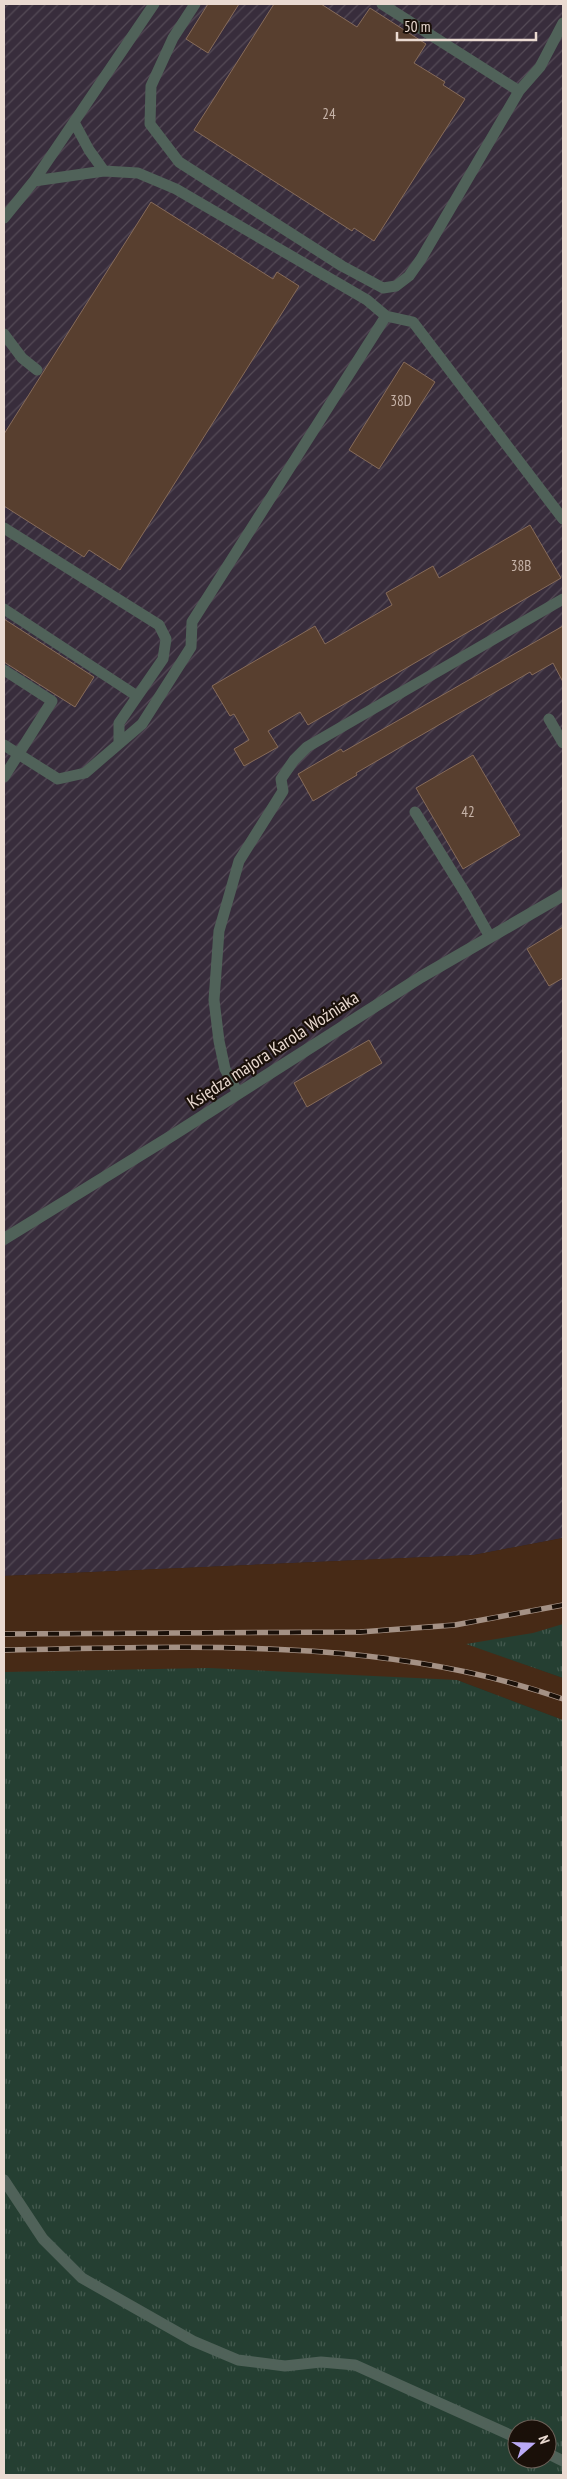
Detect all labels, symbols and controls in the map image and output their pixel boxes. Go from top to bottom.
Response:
scale bar [397,10,536,42]
text: 50 m [404,17,430,36]
house number: 24 [322,104,336,123]
house number: 38D [390,391,412,410]
house number: 38B [511,556,531,575]
house number: 42 [461,802,475,821]
street label: Księdza majora Karola Woźniaka [183,986,363,1114]
north arrow [507,2419,557,2469]
text: N [534,2433,554,2446]

